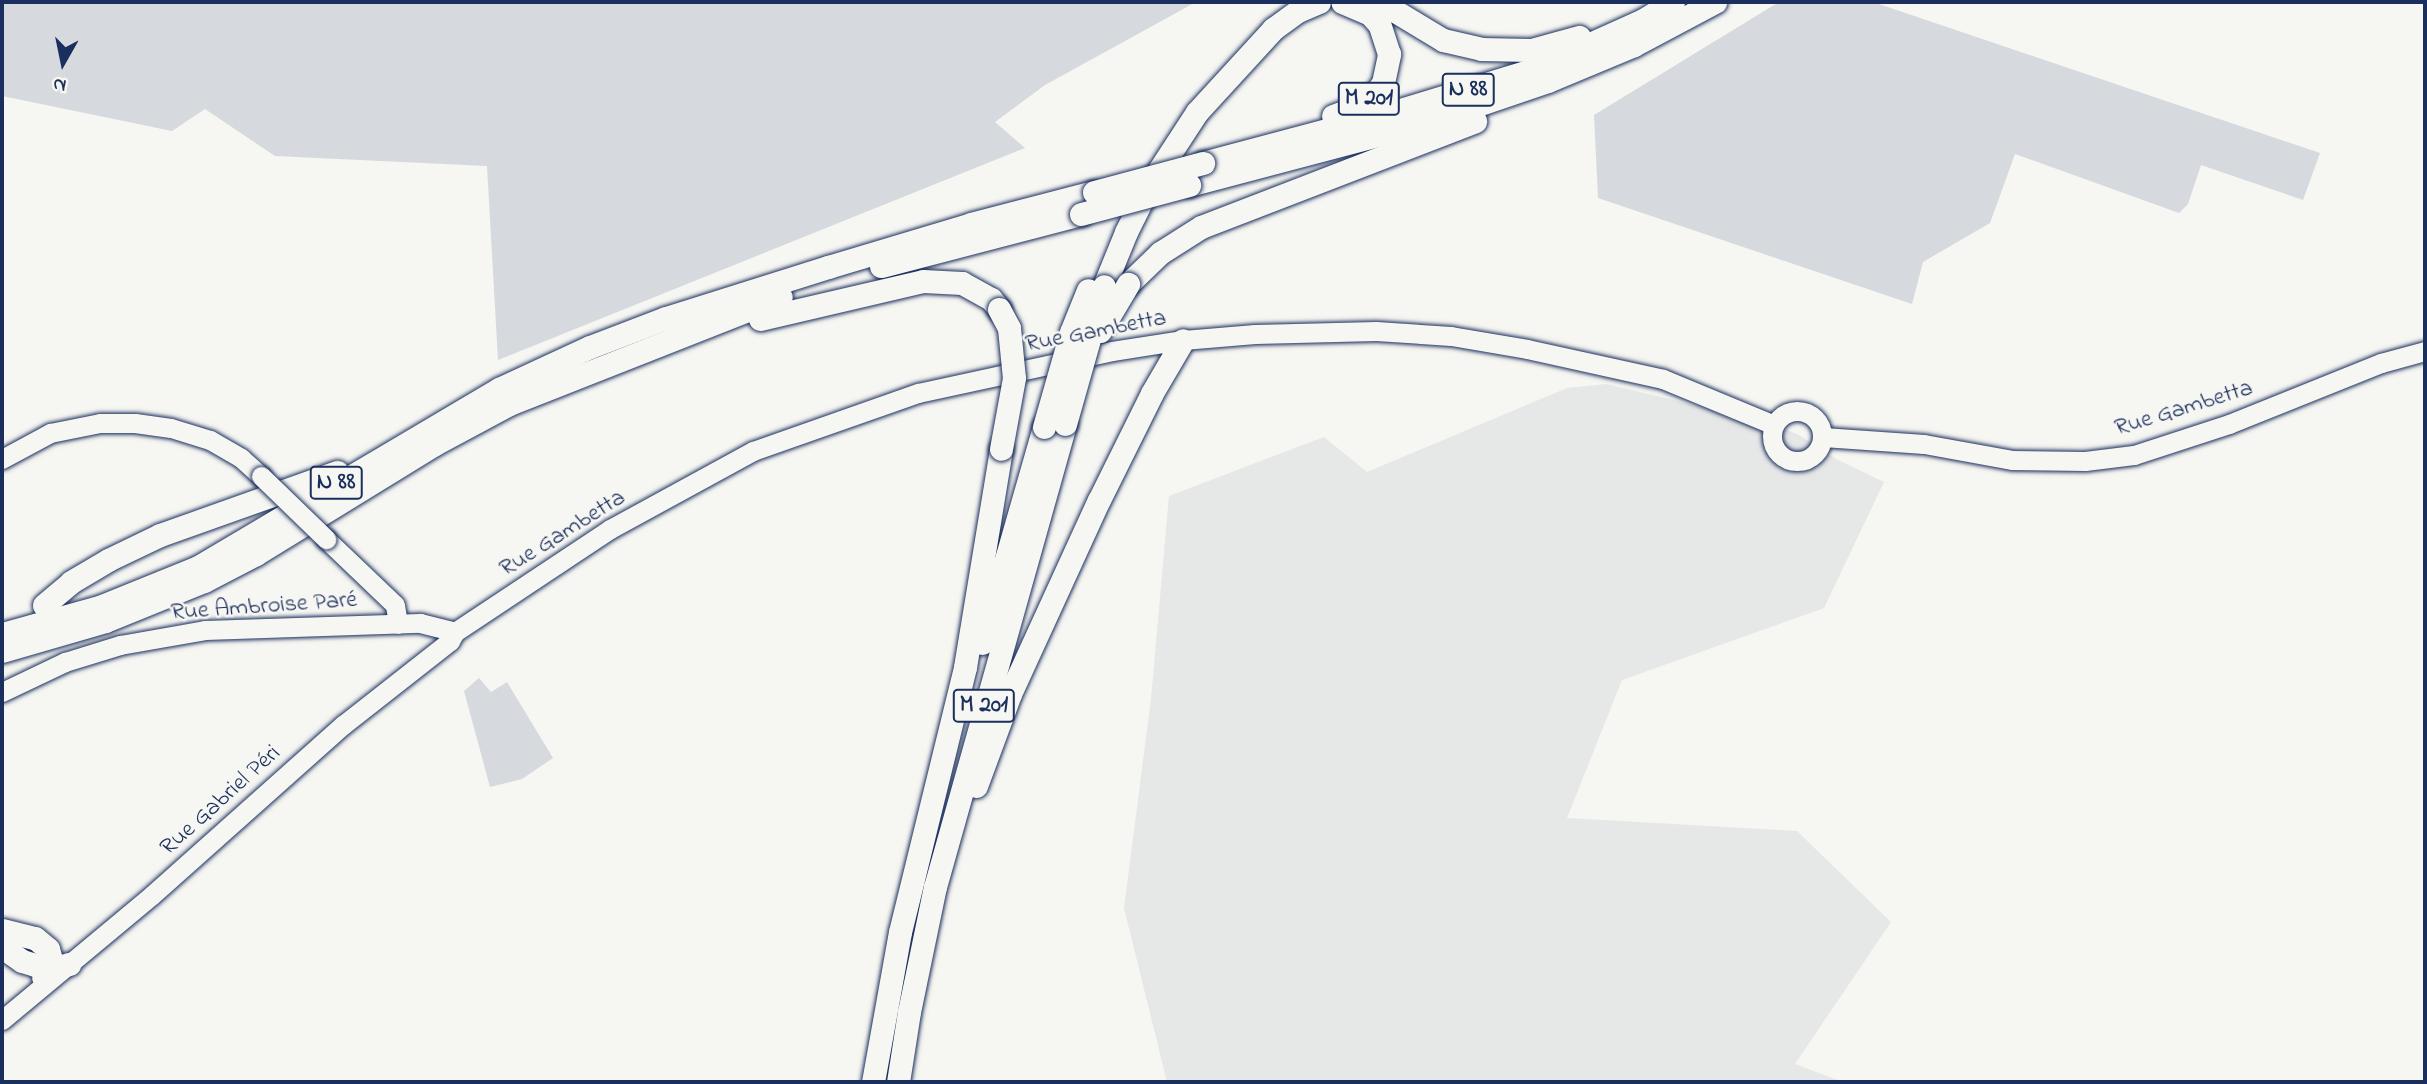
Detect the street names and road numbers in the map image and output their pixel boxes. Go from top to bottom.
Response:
road number: N 88 [1440,71,1496,110]
road number: M 201 [1338,80,1400,118]
street label: Rue Gambetta [1023,304,1169,360]
street label: Rue Gambetta [2111,374,2257,444]
road number: N 88 [308,463,364,503]
street label: Rue Gambetta [495,484,631,584]
street label: Rue Ambroise Paré [170,586,358,628]
road number: M 201 [953,686,1016,726]
street label: Rue Gabriel Péri [155,739,287,863]

